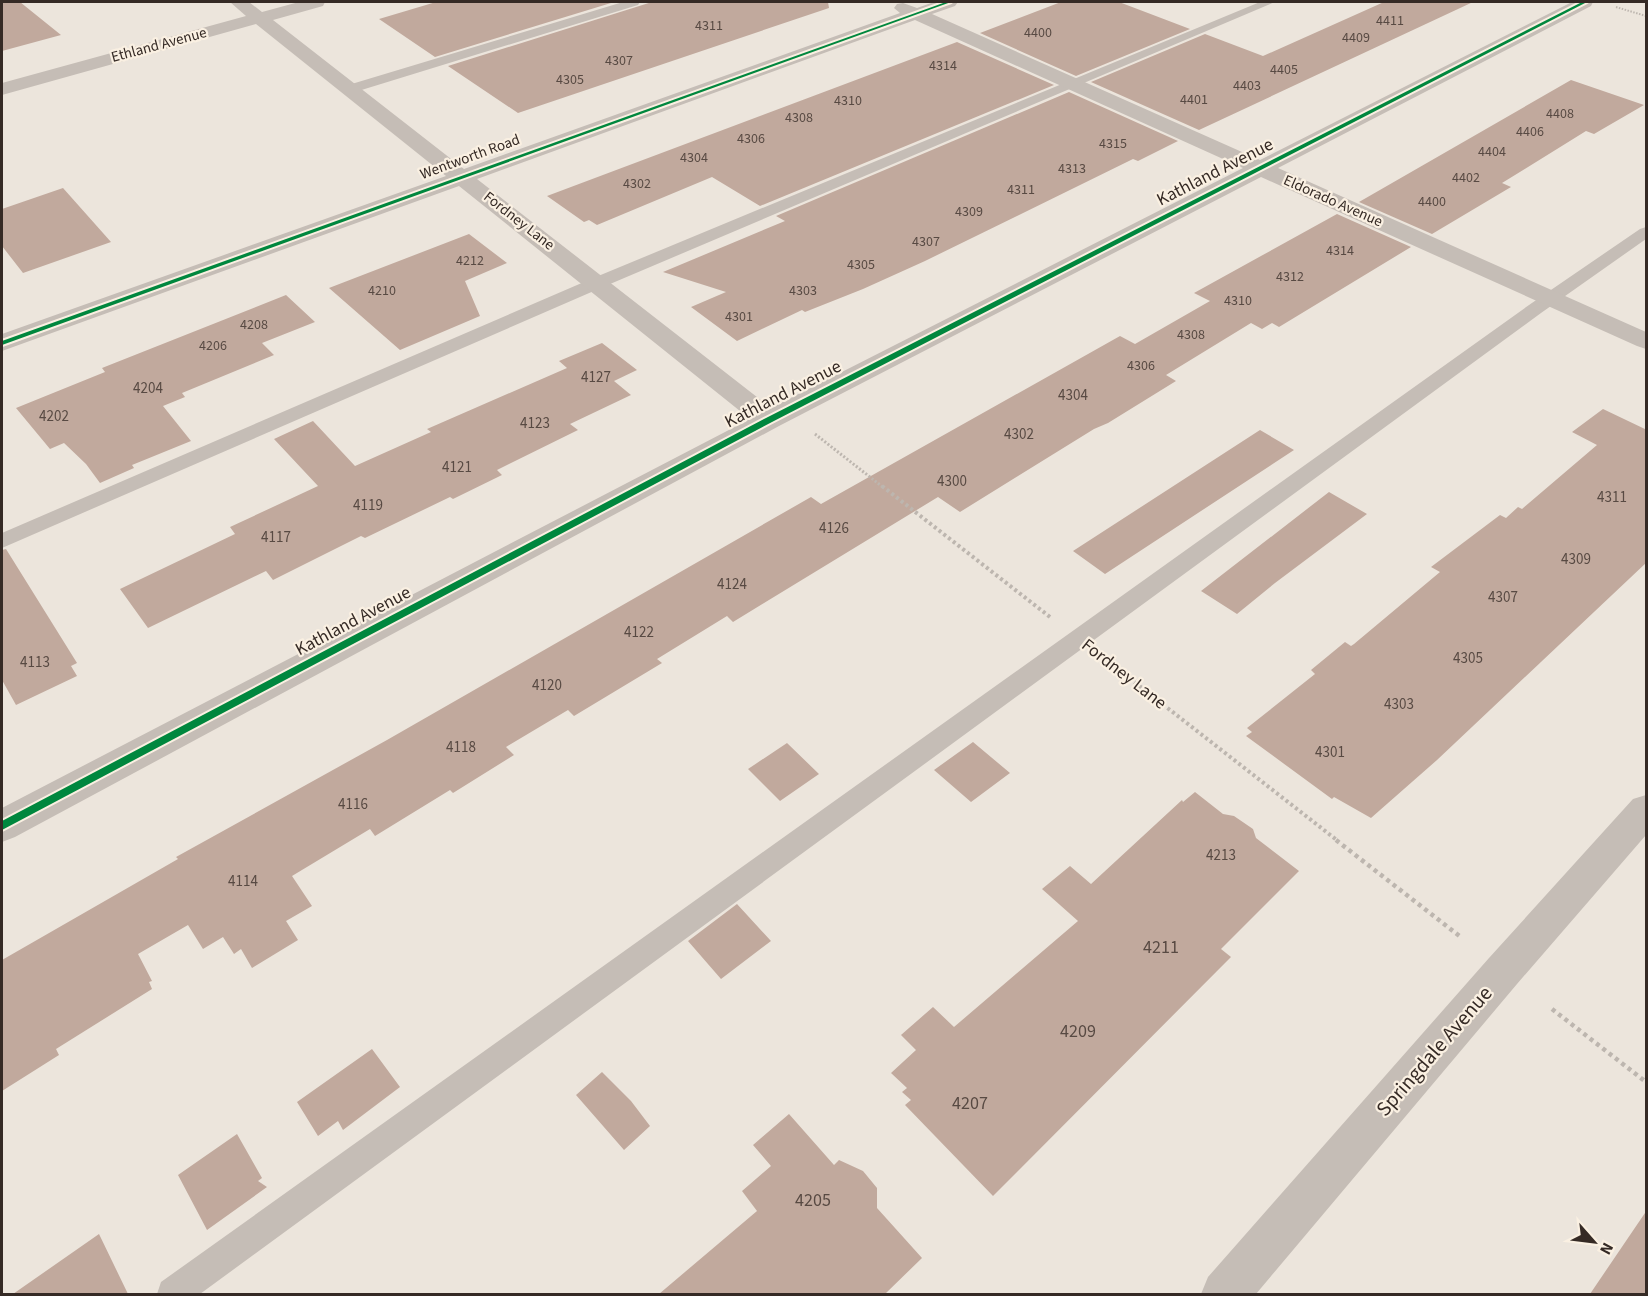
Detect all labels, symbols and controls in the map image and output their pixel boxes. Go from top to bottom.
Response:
house number: 4411 [1376,11,1404,31]
house number: 4311 [695,16,723,36]
street label: Ethland Avenue [109,22,209,68]
house number: 4400 [1024,23,1052,43]
house number: 4409 [1342,28,1370,48]
house number: 4307 [605,51,633,71]
house number: 4314 [929,56,957,76]
house number: 4405 [1270,60,1298,80]
house number: 4305 [556,70,584,90]
house number: 4403 [1233,76,1261,96]
house number: 4401 [1180,90,1208,110]
house number: 4310 [834,91,862,111]
house number: 4408 [1546,104,1574,124]
house number: 4308 [785,108,813,128]
house number: 4406 [1516,122,1544,142]
street label: Wentworth Road [417,129,523,185]
house number: 4306 [737,129,765,149]
street label: Kathland Avenue [1152,132,1278,212]
house number: 4315 [1099,134,1127,154]
house number: 4404 [1478,142,1506,162]
house number: 4304 [680,148,708,168]
house number: 4313 [1058,159,1086,179]
house number: 4402 [1452,168,1480,188]
street label: Eldorado Avenue [1280,170,1386,232]
house number: 4302 [623,174,651,194]
house number: 4311 [1007,180,1035,200]
street label: Fordney Lane [479,187,559,255]
house number: 4400 [1418,192,1446,212]
house number: 4309 [955,202,983,222]
house number: 4307 [912,232,940,252]
house number: 4314 [1326,241,1354,261]
house number: 4212 [456,251,484,271]
house number: 4305 [847,255,875,275]
house number: 4312 [1276,267,1304,287]
house number: 4210 [368,281,396,301]
house number: 4303 [789,281,817,301]
house number: 4310 [1224,291,1252,311]
house number: 4301 [725,307,753,327]
house number: 4208 [240,315,268,335]
house number: 4308 [1177,325,1205,345]
house number: 4206 [199,336,227,356]
street label: Kathland Avenue [720,354,846,434]
house number: 4306 [1127,356,1155,376]
house number: 4127 [581,367,611,388]
house number: 4204 [133,378,163,399]
house number: 4304 [1058,385,1088,406]
house number: 4202 [39,406,69,427]
house number: 4123 [520,413,550,434]
house number: 4302 [1004,424,1034,445]
house number: 4121 [442,457,472,478]
house number: 4300 [937,471,967,492]
house number: 4311 [1597,487,1627,508]
house number: 4119 [353,495,383,516]
house number: 4126 [819,518,849,539]
house number: 4117 [261,527,291,548]
house number: 4309 [1561,549,1591,570]
house number: 4124 [717,574,747,595]
street label: Kathland Avenue [291,580,415,662]
house number: 4307 [1488,587,1518,608]
house number: 4122 [624,622,654,643]
street label: Fordney Lane [1076,633,1172,715]
house number: 4305 [1453,648,1483,669]
house number: 4113 [20,652,50,673]
house number: 4120 [532,675,562,696]
house number: 4303 [1384,694,1414,715]
house number: 4118 [446,737,476,758]
house number: 4301 [1315,742,1345,763]
house number: 4116 [338,794,368,815]
house number: 4213 [1206,845,1236,866]
house number: 4114 [228,871,258,892]
house number: 4211 [1143,935,1179,960]
street label: Springdale Avenue [1369,979,1499,1123]
house number: 4209 [1060,1019,1096,1044]
house number: 4207 [952,1091,988,1116]
house number: 4205 [795,1188,831,1213]
north arrow [1564,1212,1624,1272]
text: N [1594,1239,1619,1258]

